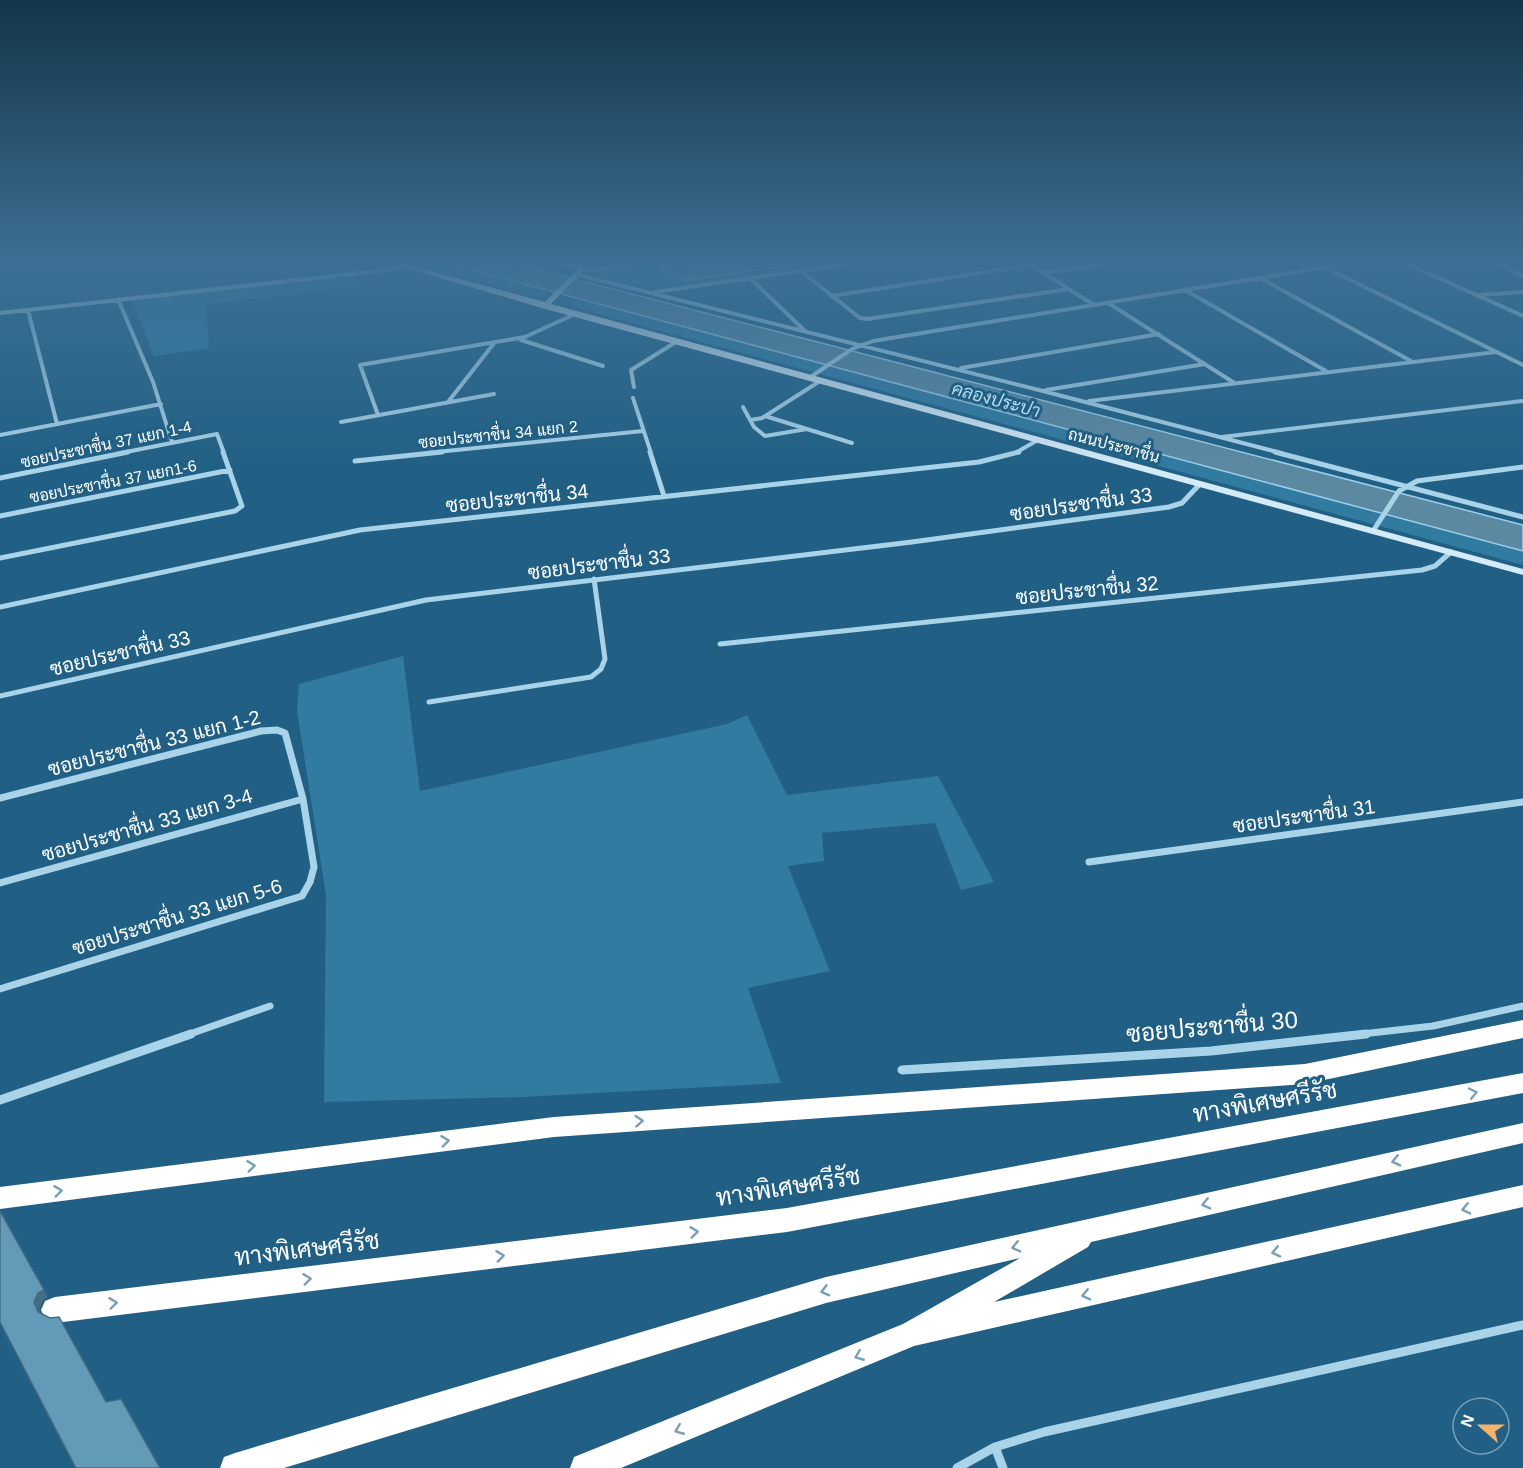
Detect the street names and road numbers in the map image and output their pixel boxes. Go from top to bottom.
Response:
street label: ซอยประชาชื่น 37 แยก 1-4 [18,412,193,471]
street label: ซอยประชาชื่น 34 แยก 2 [417,412,579,451]
street label: ถนนประชาชื่น [1066,419,1163,466]
street label: ซอยประชาชื่น 37 แยก1-6 [27,451,198,506]
street label: ซอยประชาชื่น 34 [444,474,589,516]
street label: ซอยประชาชื่น 33 [1008,477,1154,525]
street label: ซอยประชาชื่น 33 [526,538,672,584]
street label: ซอยประชาชื่น 32 [1014,566,1159,608]
street label: ซอยประชาชื่น 33 [46,620,192,680]
street label: ซอยประชาชื่น 33 แยก 1-2 [44,700,262,780]
street label: ซอยประชาชื่น 33 แยก 3-4 [38,779,255,866]
street label: ซอยประชาชื่น 31 [1231,789,1377,837]
street label: ซอยประชาชื่น 33 แยก 5-6 [68,869,284,959]
street label: ซอยประชาชื่น 30 [1124,999,1299,1047]
street label: ทางพิเศษศรีรัช [1191,1075,1339,1127]
street label: ทางพิเศษศรีรัช [714,1161,862,1211]
street label: ทางพิเศษศรีรัช [233,1225,381,1271]

